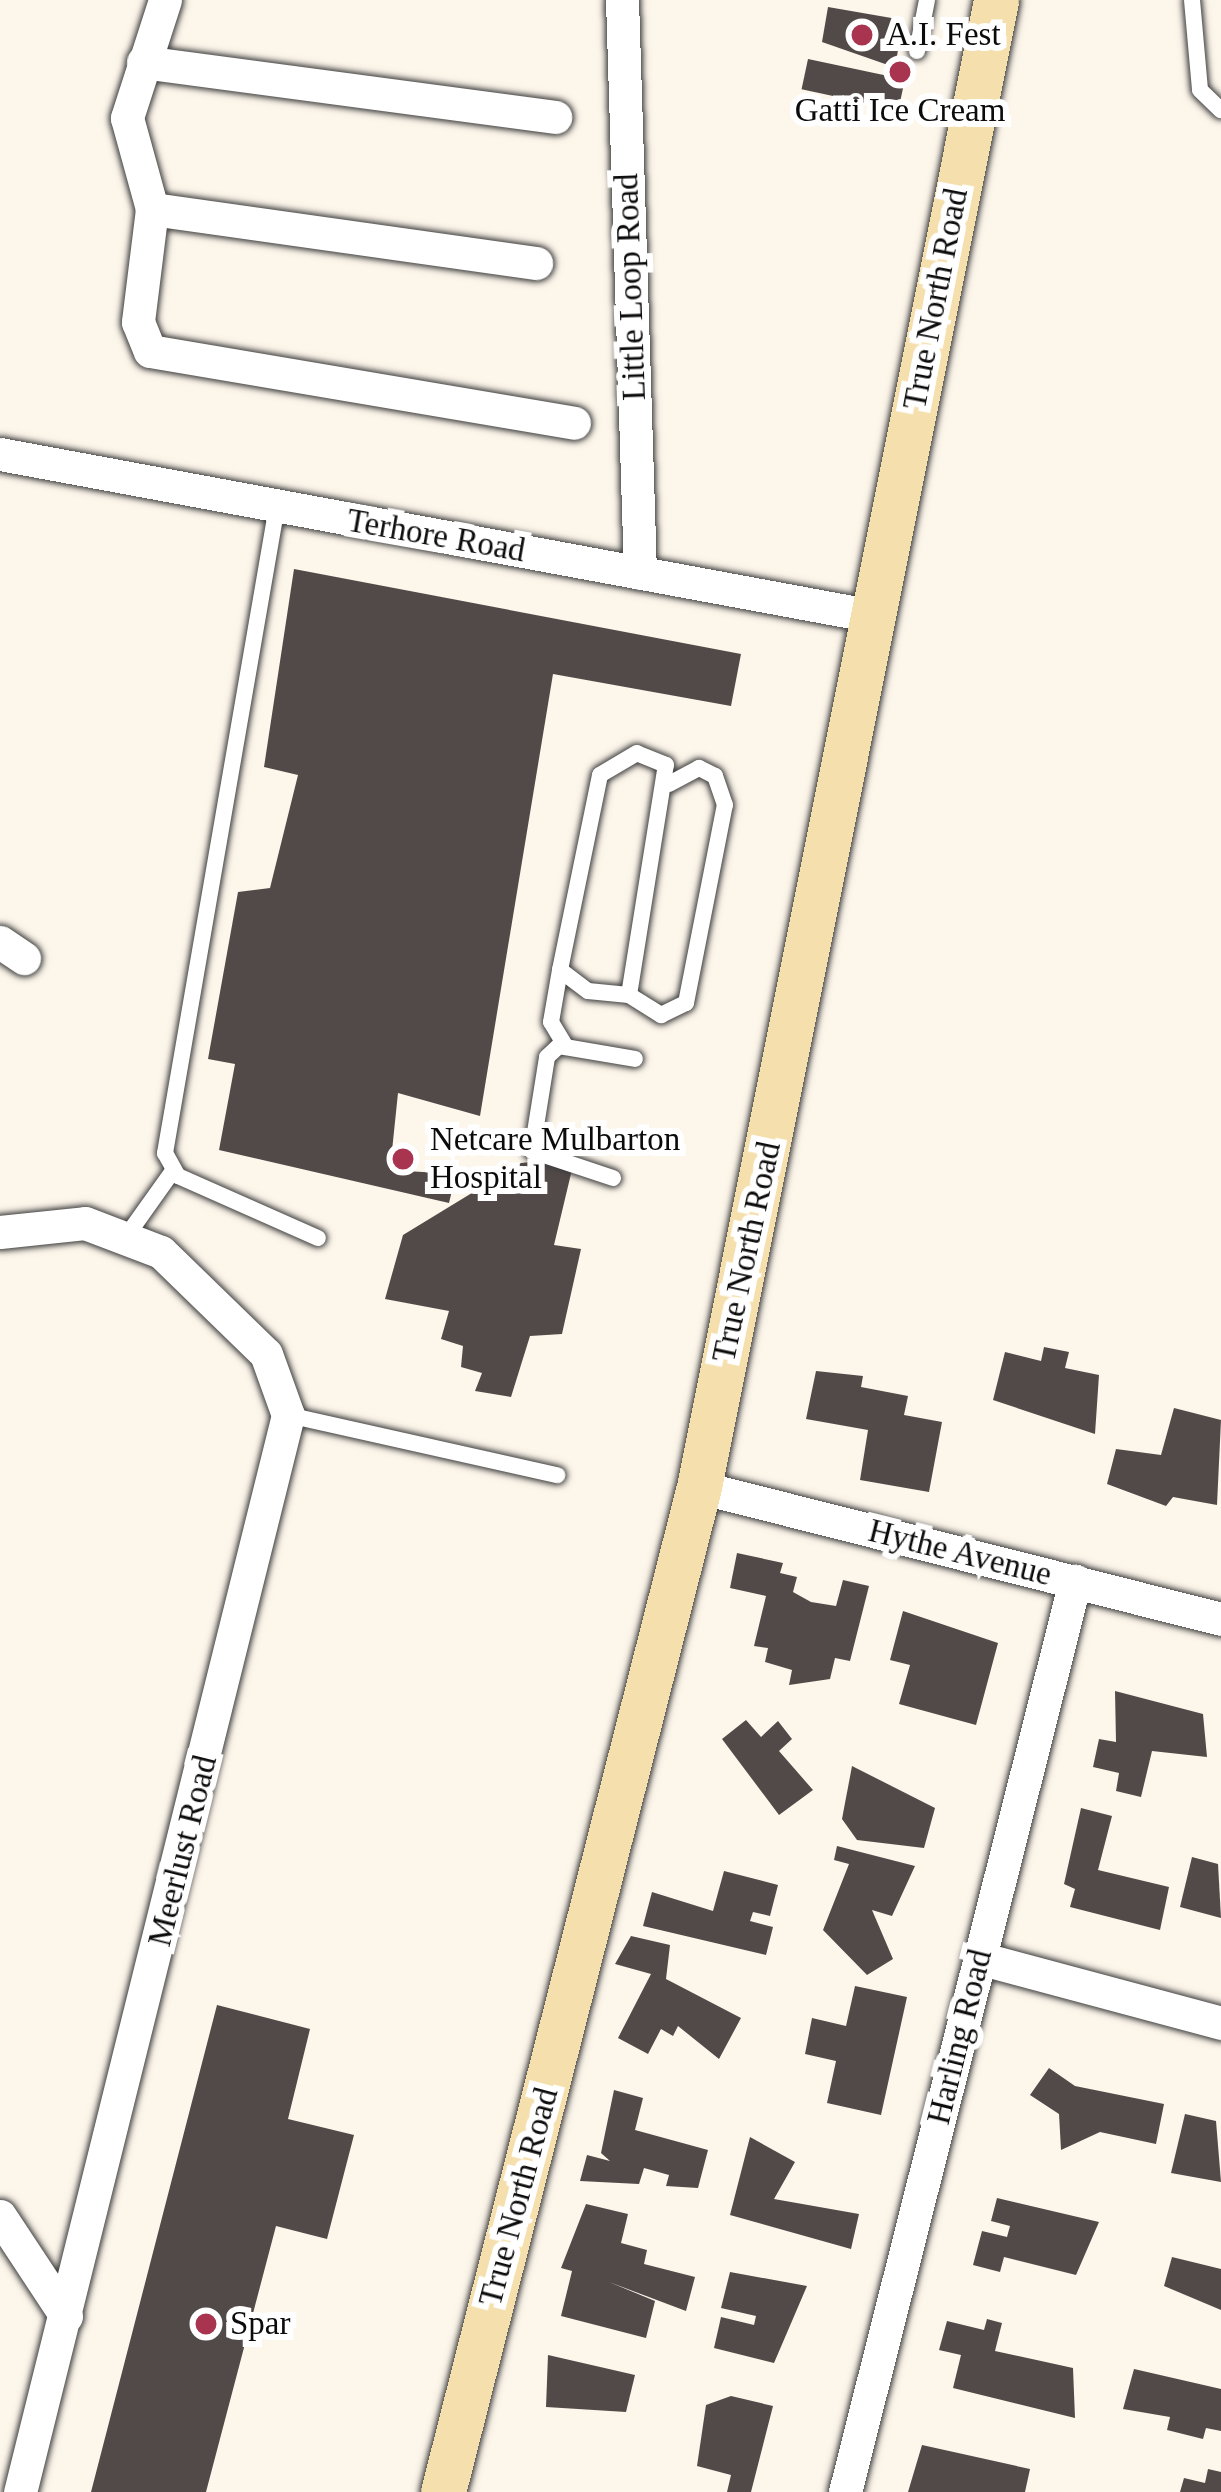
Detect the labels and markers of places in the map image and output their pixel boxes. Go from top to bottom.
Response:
place label: A.I. Fest [886,15,1001,55]
marker: A.I. Fest [849,22,875,48]
marker: Gatti Ice Cream [887,59,913,85]
place label: Gatti Ice Cream [795,91,1005,131]
place label: Netcare Mulbarton Hospital [430,1120,680,1198]
marker: Netcare Mulbarton Hospital [387,1143,419,1175]
place label: Spar [230,2304,290,2344]
marker: Spar [193,2311,219,2337]

